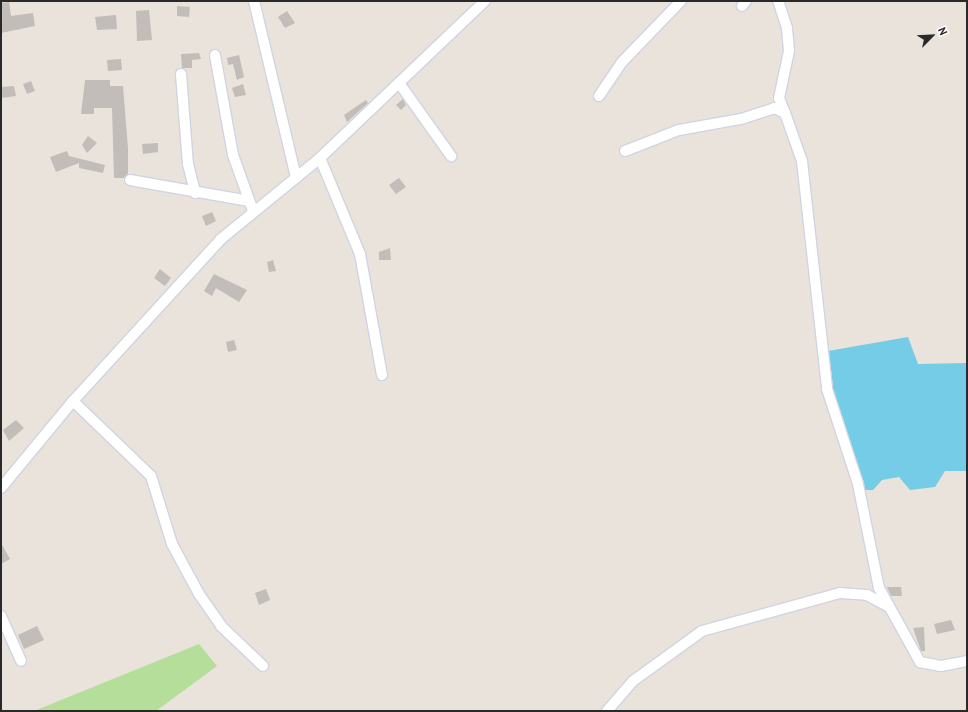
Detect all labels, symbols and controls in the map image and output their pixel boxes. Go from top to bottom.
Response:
north arrow [912,16,952,56]
text: N [935,25,951,37]

